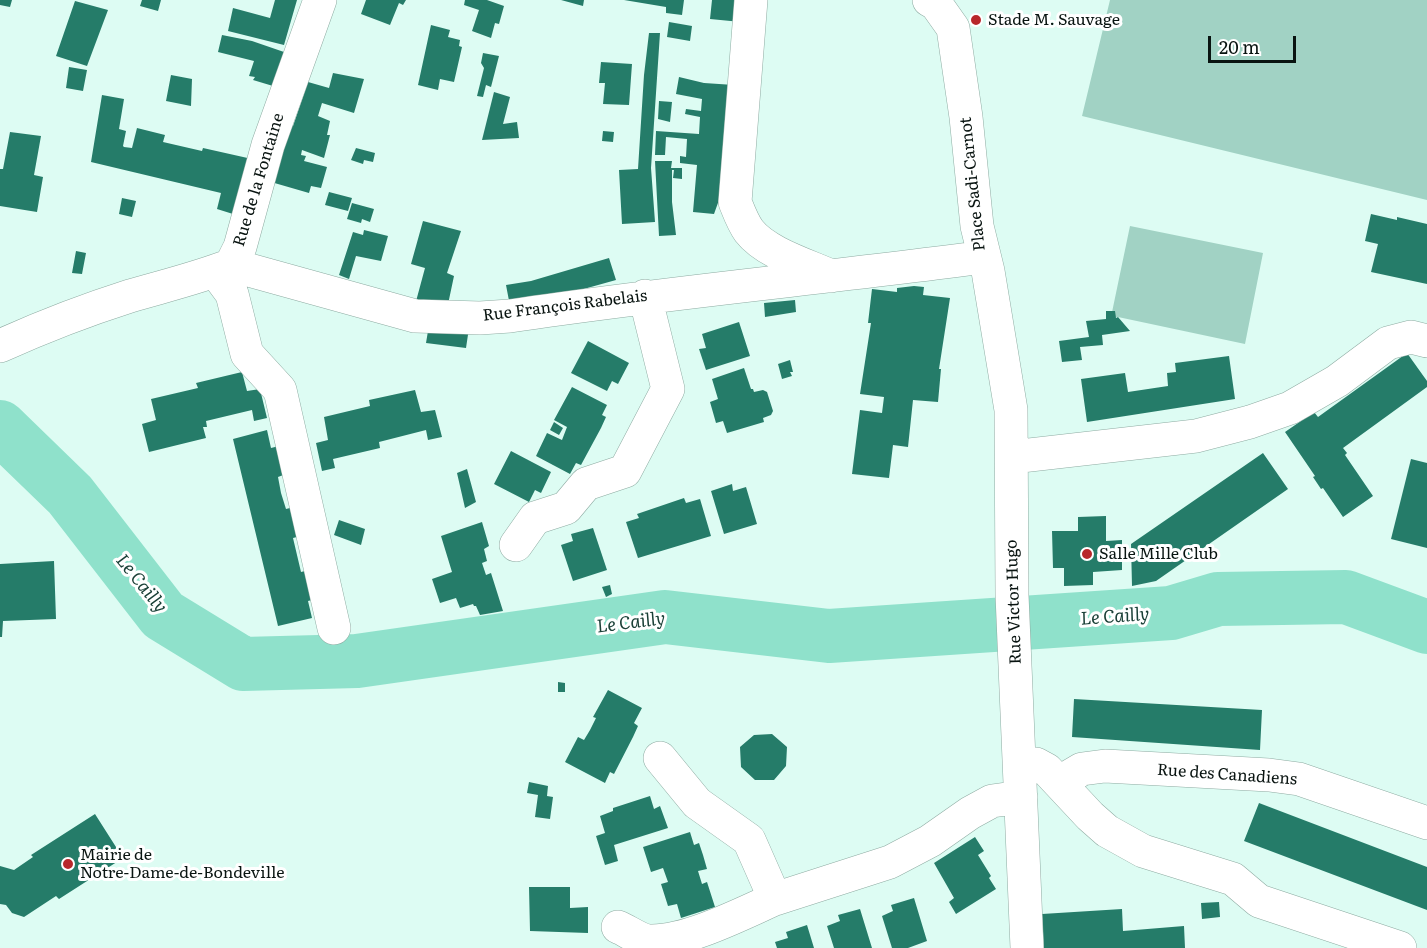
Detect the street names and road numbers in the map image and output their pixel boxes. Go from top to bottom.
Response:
street label: Rue de la Fontaine [230,111,288,249]
street label: Place Sadi-Carnot [956,116,990,252]
street label: Rue François Rabelais [482,286,648,326]
street label: Rue Victor Hugo [1002,539,1026,665]
street label: Rue des Canadiens [1156,761,1298,789]

